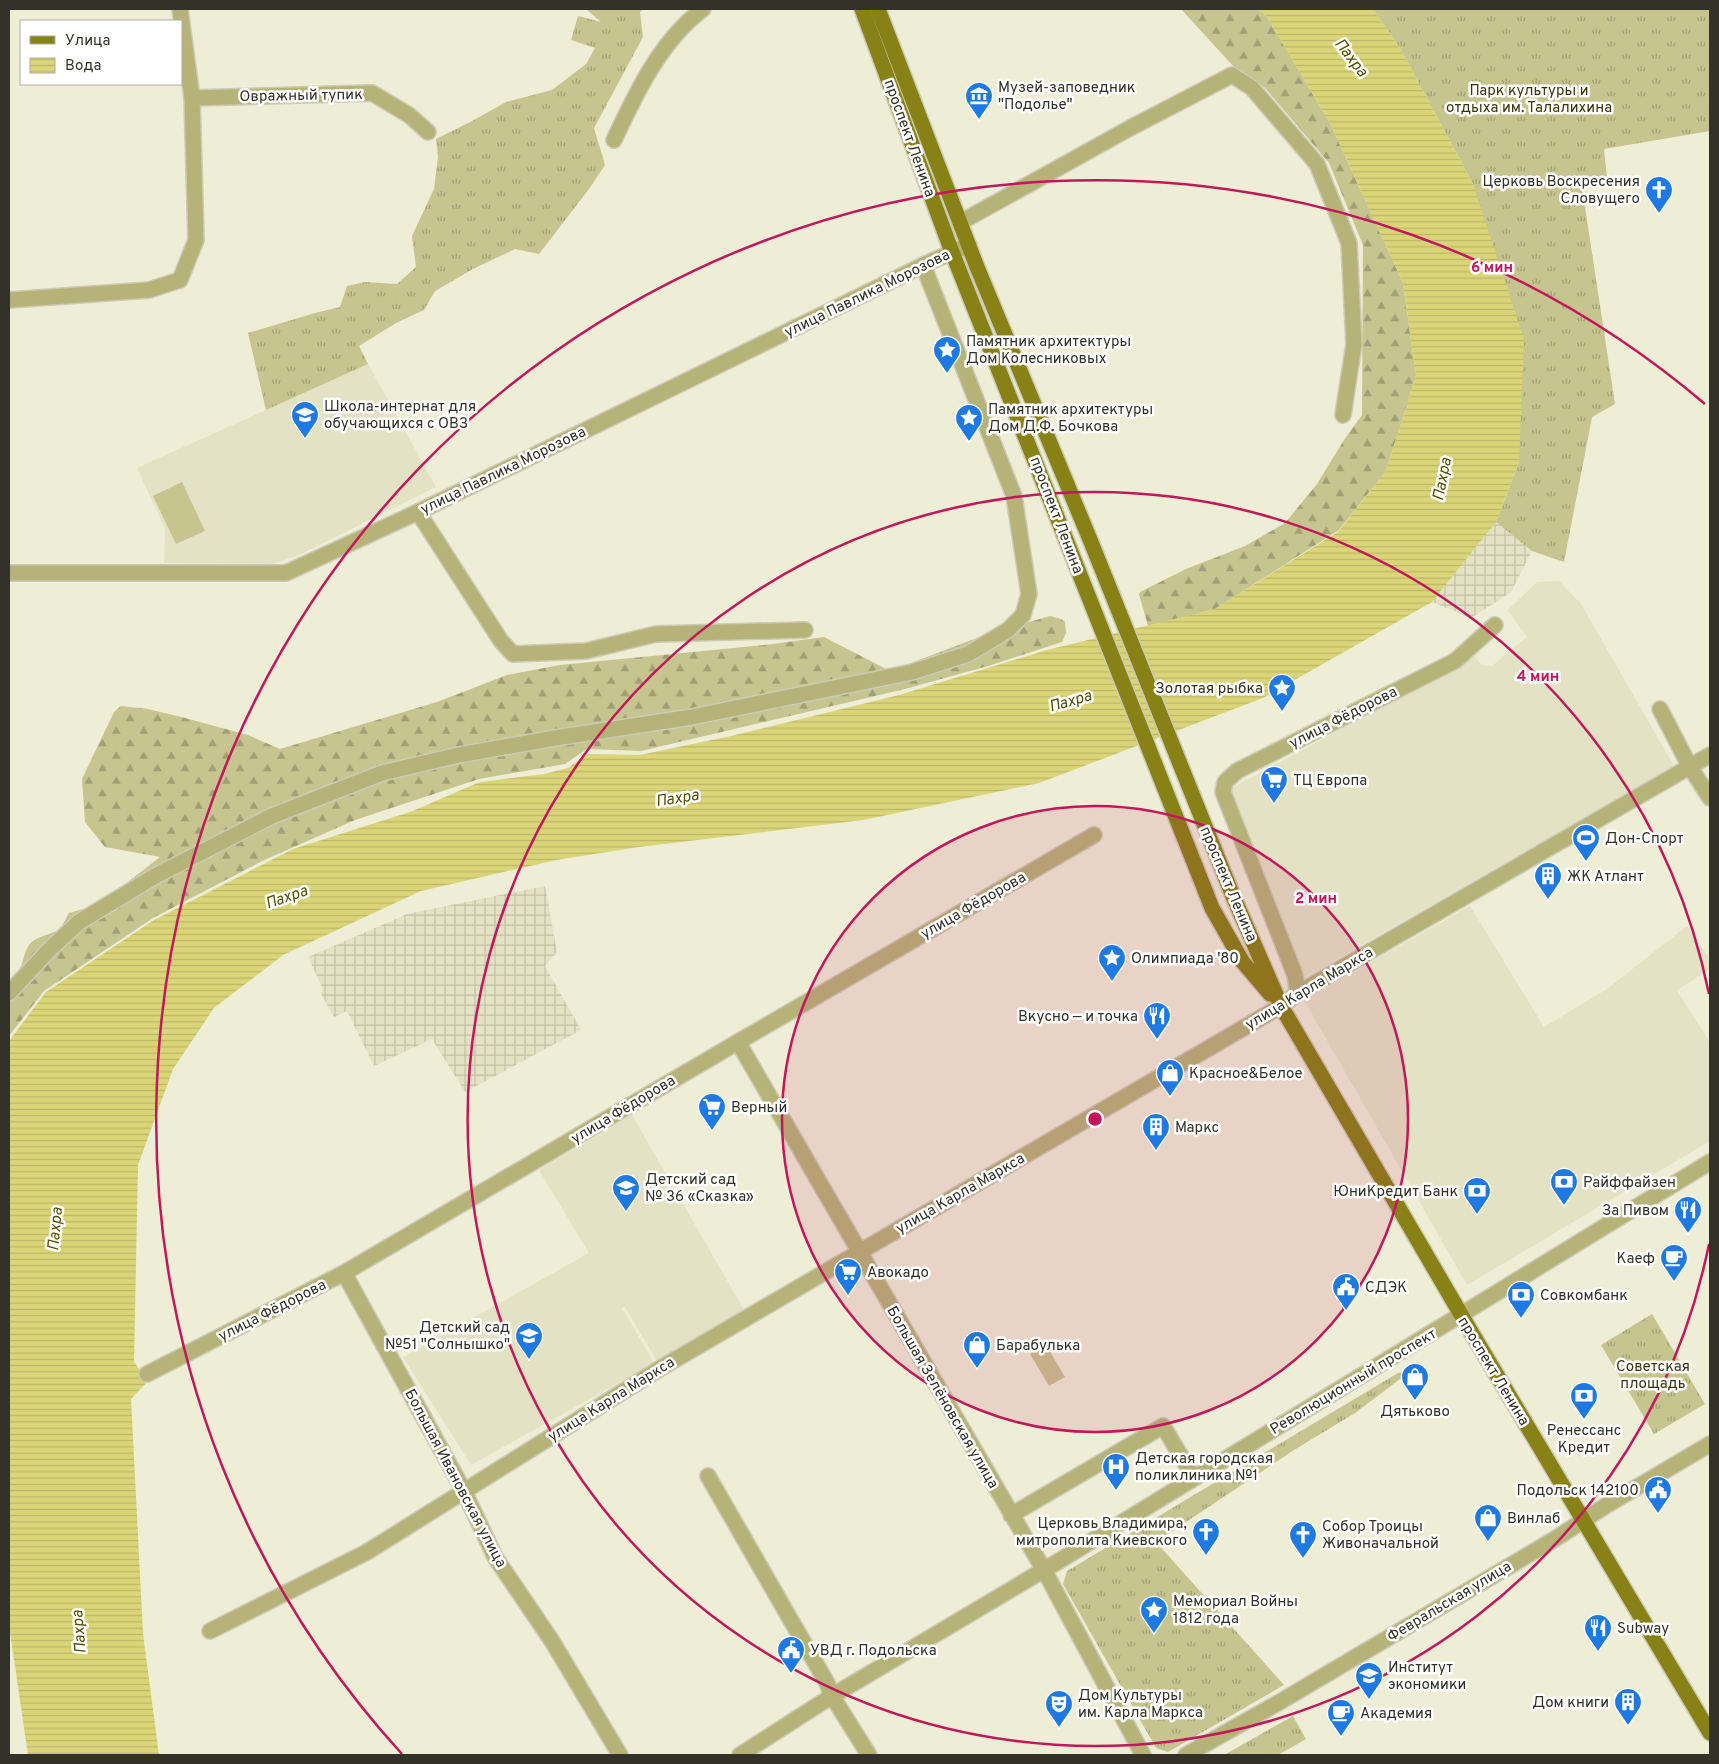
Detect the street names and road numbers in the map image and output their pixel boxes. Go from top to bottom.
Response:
street label: проспект Ленина [879,77,939,200]
street label: Овражный тупик [239,86,363,107]
street label: улица Павлика Морозова [782,246,953,343]
street label: улица Павлика Морозова [418,423,589,520]
street label: проспект Ленина [1025,454,1087,577]
street label: улица Фёдорова [1287,683,1401,754]
street label: проспект Ленина [1195,824,1261,945]
street label: улица Фёдорова [918,868,1030,944]
street label: улица Карла Маркса [1242,944,1377,1035]
street label: улица Фёдорова [568,1072,679,1149]
street label: улица Карла Маркса [893,1150,1029,1239]
street label: улица Фёдорова [216,1276,330,1347]
street label: Большая Зелёновская улица [882,1303,1002,1492]
street label: проспект Ленина [1453,1314,1533,1430]
street label: Революционный проспект [1267,1325,1441,1440]
street label: улица Карла Маркса [545,1354,679,1447]
street label: Большая Ивановская улица [399,1386,510,1571]
street label: Февральская улица [1384,1558,1515,1647]

